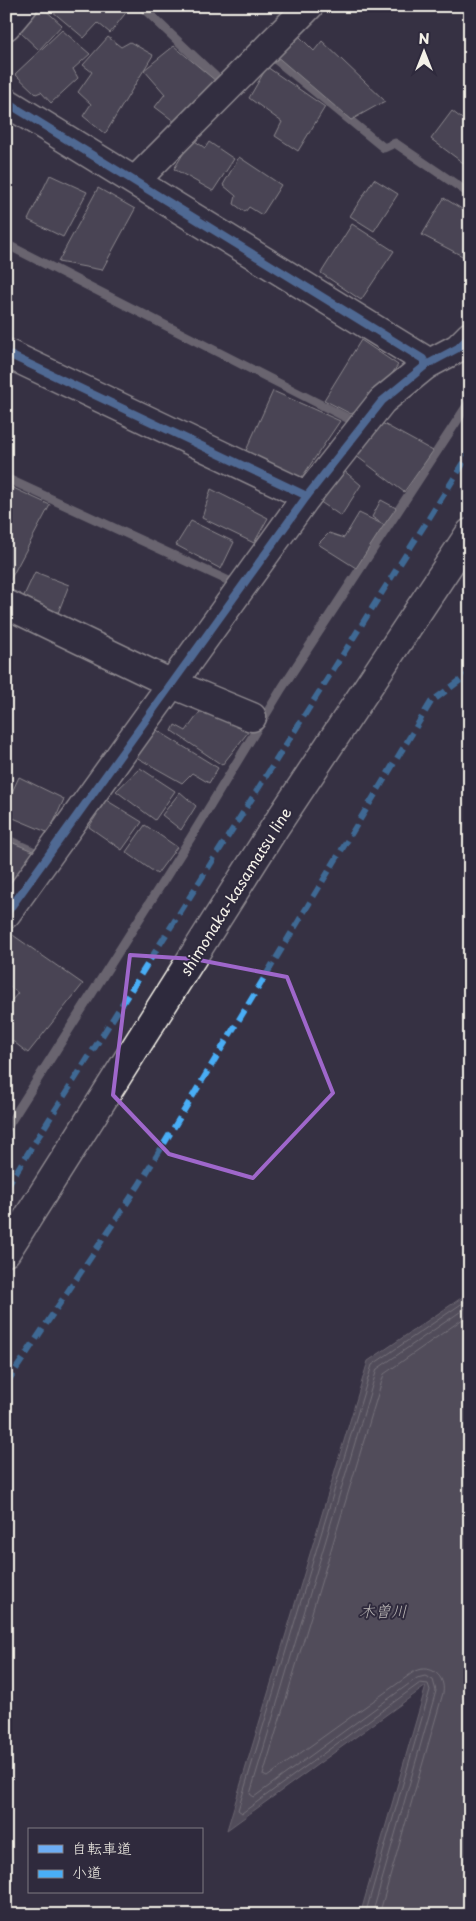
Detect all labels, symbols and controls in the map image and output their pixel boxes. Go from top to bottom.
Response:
north arrow [398,28,448,78]
text: N [418,28,430,49]
street label: shimonaka-kasamatsu line [174,802,296,980]
water label: 木曽川 [359,1598,407,1622]
legend [28,1828,202,1894]
text: 自転車道 [72,1836,132,1859]
text: 小道 [72,1860,102,1883]

